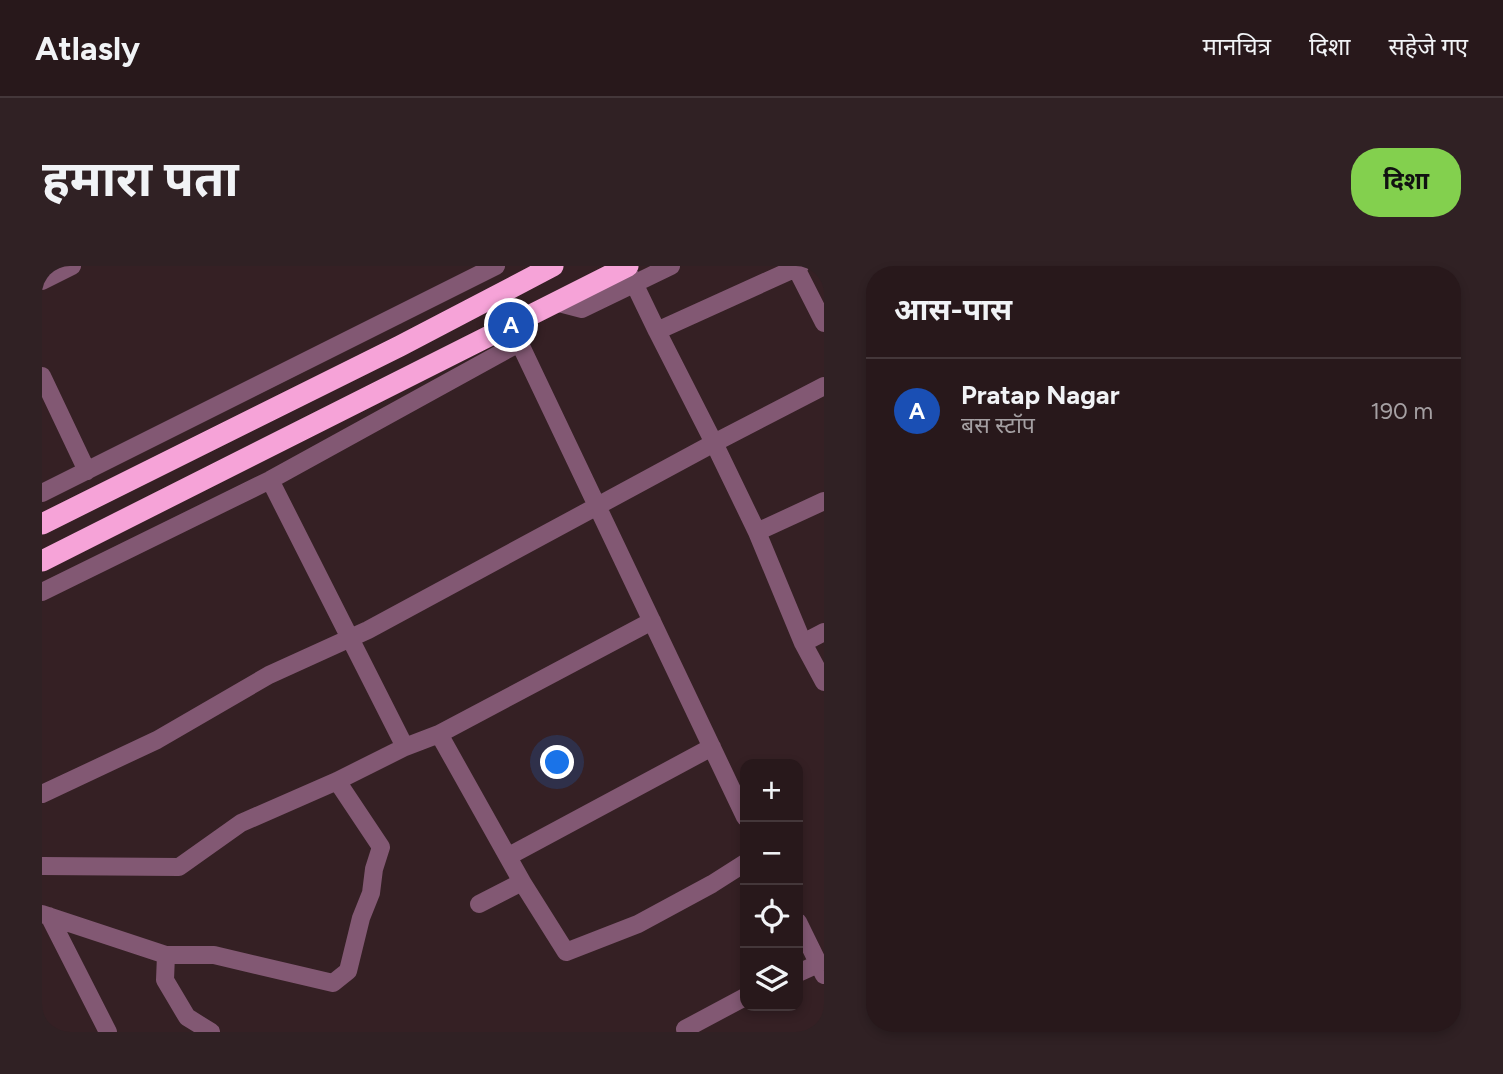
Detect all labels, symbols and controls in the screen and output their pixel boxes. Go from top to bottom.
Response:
text: Atlasly [35,29,140,68]
text: मानचित्र [1202,32,1271,61]
text: दिशा [1309,32,1351,61]
text: सहेजे गए [1389,32,1468,61]
button: दिशा [1351,148,1461,217]
text: हमारा पता [42,149,239,208]
text: आस-पास [894,291,1012,328]
pin: A [488,299,534,351]
text: Pratap Nagar [961,379,1120,411]
text: A [909,397,925,425]
text: 190 m [1370,397,1433,425]
text: बस स्टॉप [961,411,1035,439]
your location [540,745,574,779]
map controls [740,759,803,1011]
button: + [740,759,803,822]
button: − [740,822,803,885]
button: locate [740,885,803,948]
button: layers [740,948,803,1011]

